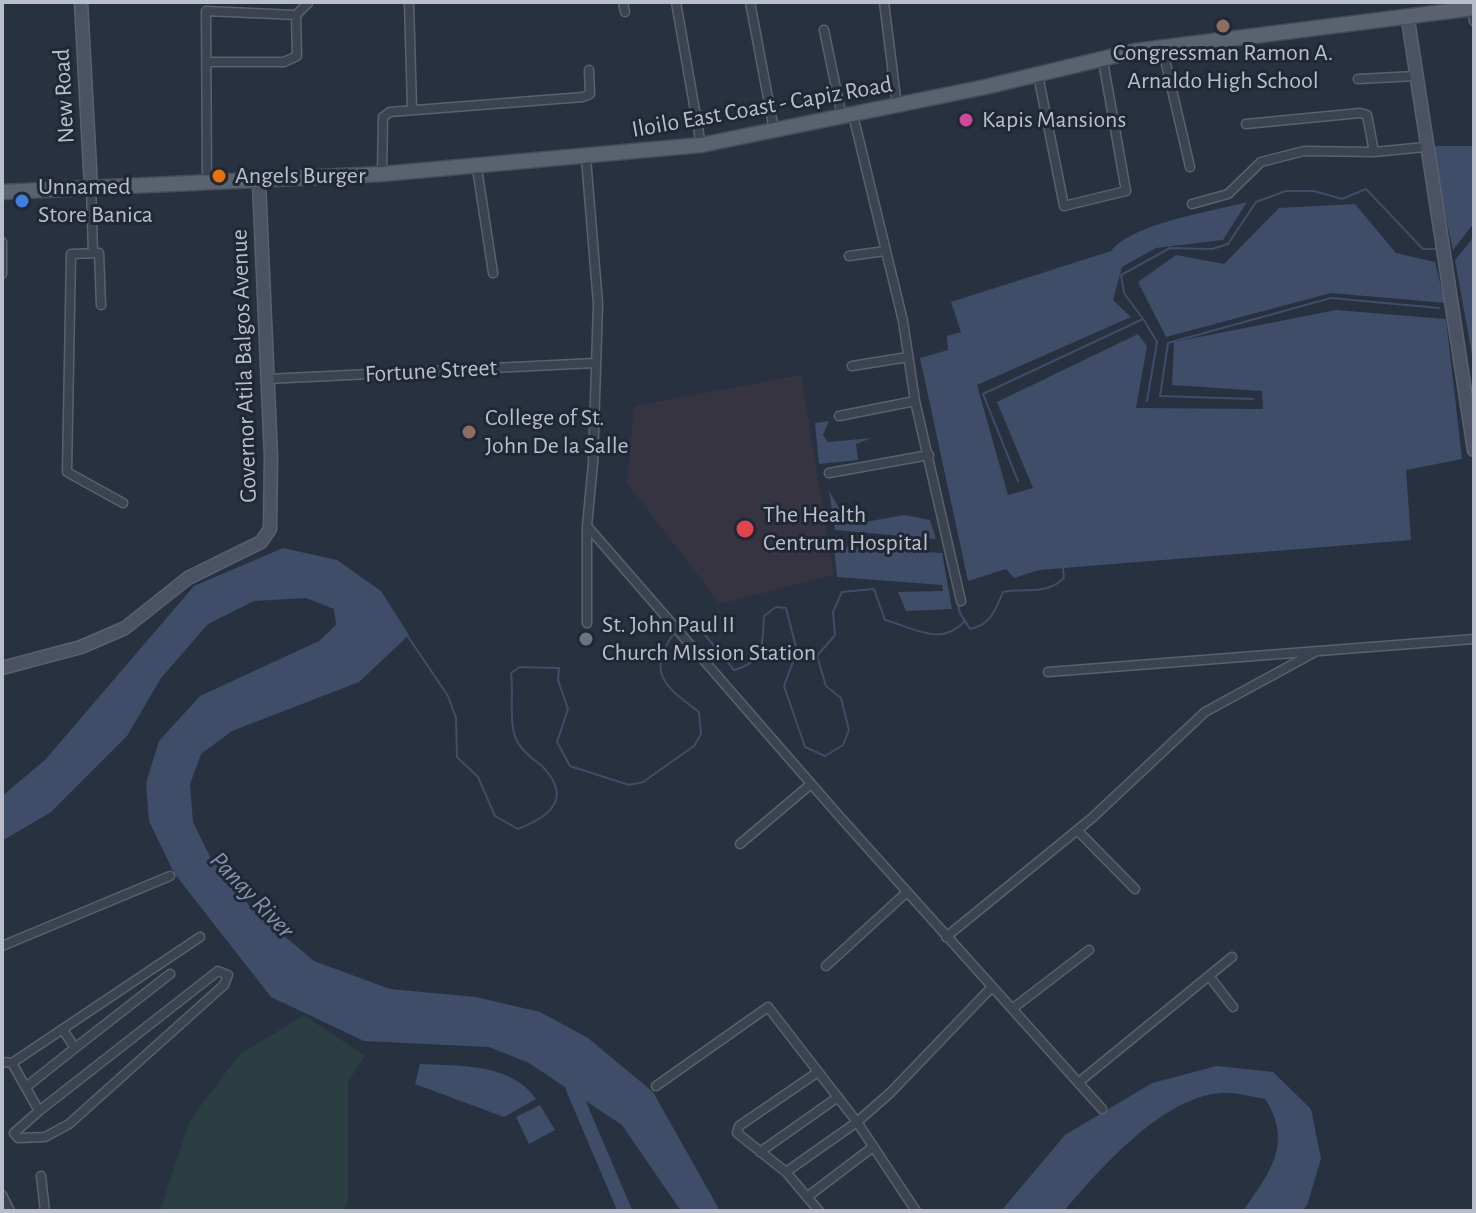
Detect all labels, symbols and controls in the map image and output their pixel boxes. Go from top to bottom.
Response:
marker: Congressman Ramon A. Arnaldo High School [1214,17,1232,35]
place label: Congressman Ramon A. Arnaldo High School [1113,39,1333,95]
street label: New Road [47,48,81,144]
street label: Iloilo East Coast - Capiz Road [629,70,895,144]
place label: Kapis Mansions [982,106,1126,134]
marker: Kapis Mansions [957,111,975,129]
place label: Angels Burger [235,162,366,190]
marker: Angels Burger [210,167,228,185]
place label: Unnamed Store Banica [38,173,153,229]
marker: Unnamed Store Banica [13,192,31,210]
street label: Governor Atila Balgos Avenue [225,229,263,503]
street label: Fortune Street [364,353,498,389]
place label: College of St. John De la Salle [485,404,629,460]
marker: College of St. John De la Salle [460,423,478,441]
place label: The Health Centrum Hospital [763,501,928,557]
marker: The Health Centrum Hospital [734,518,756,540]
place label: St. John Paul II Church MIssion Station [602,611,816,667]
marker: St. John Paul II Church MIssion Station [577,630,595,648]
water label: Panay River [203,845,301,945]

